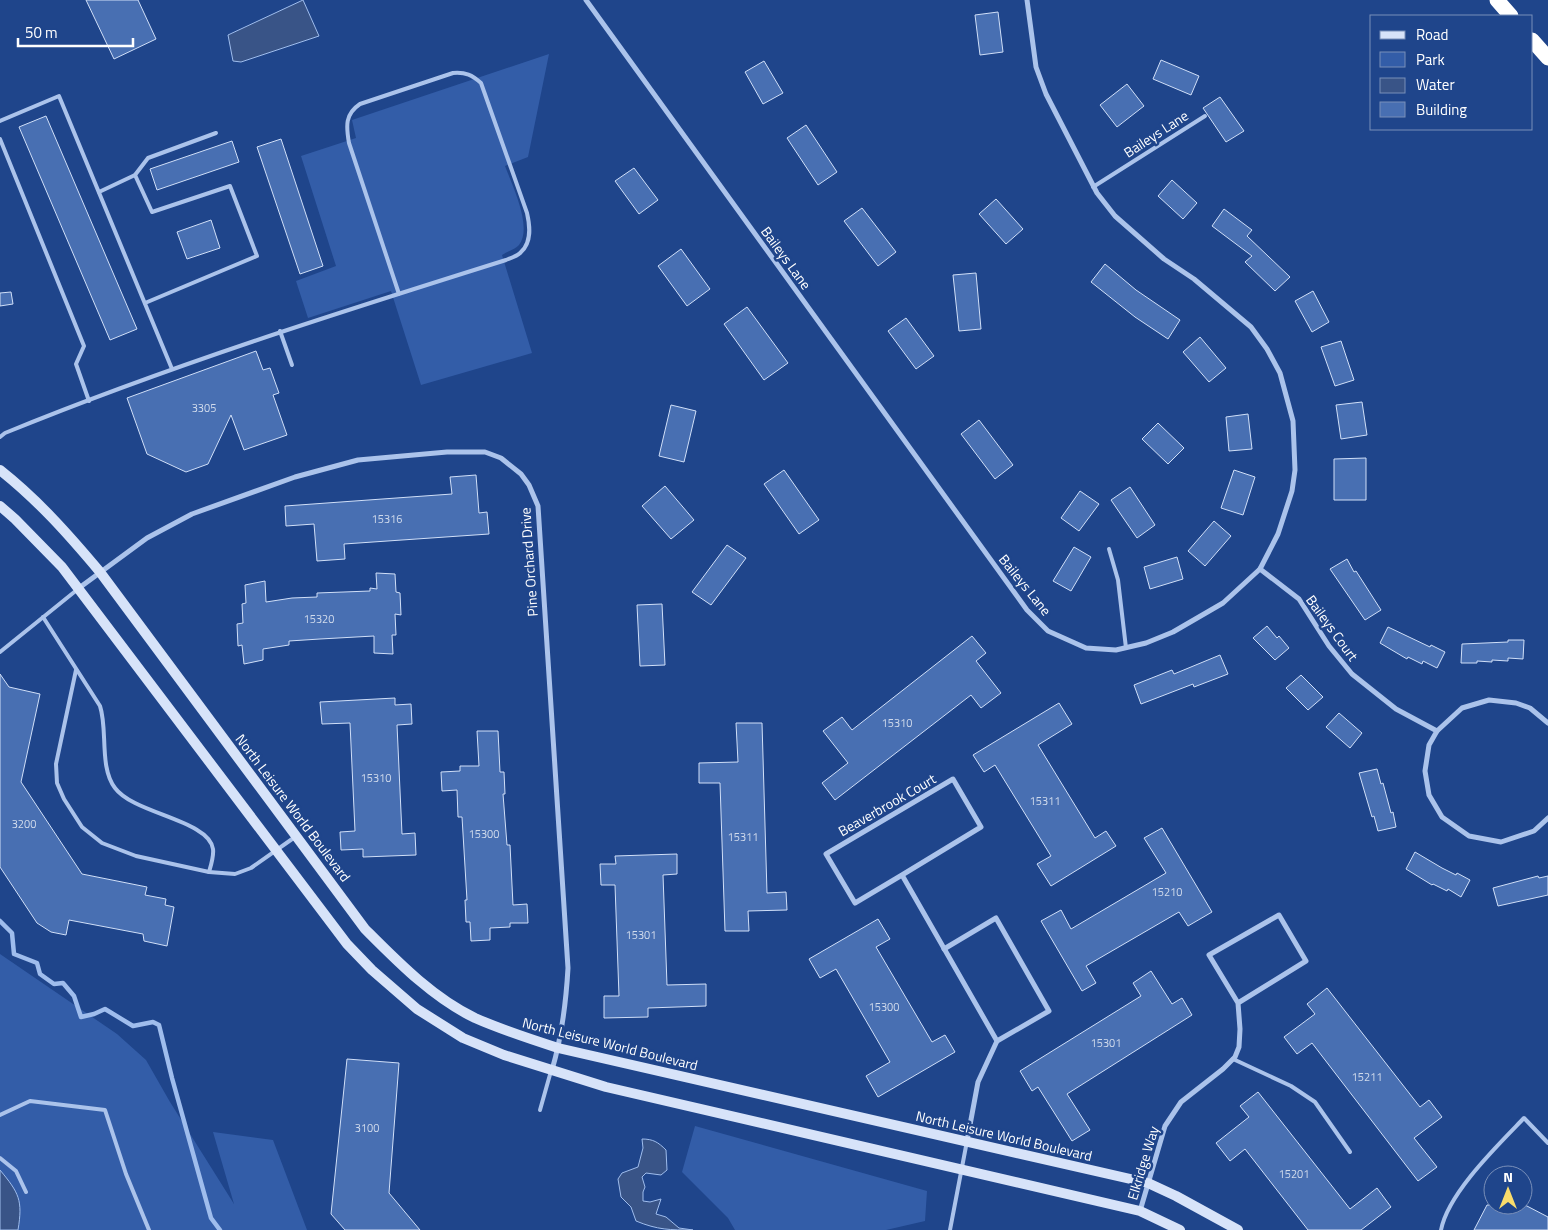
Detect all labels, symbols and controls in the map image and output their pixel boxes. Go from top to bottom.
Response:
scale bar [18,15,132,47]
legend [1370,15,1533,130]
text: 50 m [25,21,58,44]
text: Road [1416,23,1448,46]
text: Park [1416,48,1445,71]
text: Water [1416,73,1455,96]
text: Building [1416,98,1467,121]
street label: Baileys Lane [1119,105,1192,162]
street label: Baileys Lane [756,222,816,294]
house number: 3305 [192,400,216,416]
street label: Pine Orchard Drive [514,507,543,617]
house number: 15316 [372,511,402,527]
street label: Baileys Lane [994,550,1057,620]
street label: Baileys Court [1301,590,1364,665]
house number: 15320 [304,611,334,627]
house number: 15310 [882,715,912,731]
street label: North Leisure World Boulevard [231,729,356,886]
street label: Beaverbrook Court [834,768,940,841]
house number: 15310 [361,770,391,786]
house number: 15311 [1030,793,1060,809]
house number: 3200 [12,816,36,832]
house number: 15300 [469,826,499,842]
house number: 15311 [728,829,758,845]
house number: 15210 [1152,884,1182,900]
house number: 15301 [626,927,656,943]
house number: 15300 [869,999,899,1015]
street label: North Leisure World Boulevard [520,1012,700,1075]
house number: 15301 [1091,1035,1121,1051]
house number: 15211 [1352,1069,1382,1085]
street label: North Leisure World Boulevard [914,1105,1094,1166]
house number: 3100 [355,1120,379,1136]
street label: Elkridge Way [1121,1123,1164,1202]
north arrow [1483,1165,1533,1215]
house number: 15201 [1279,1166,1309,1182]
text: N [1503,1166,1513,1187]

